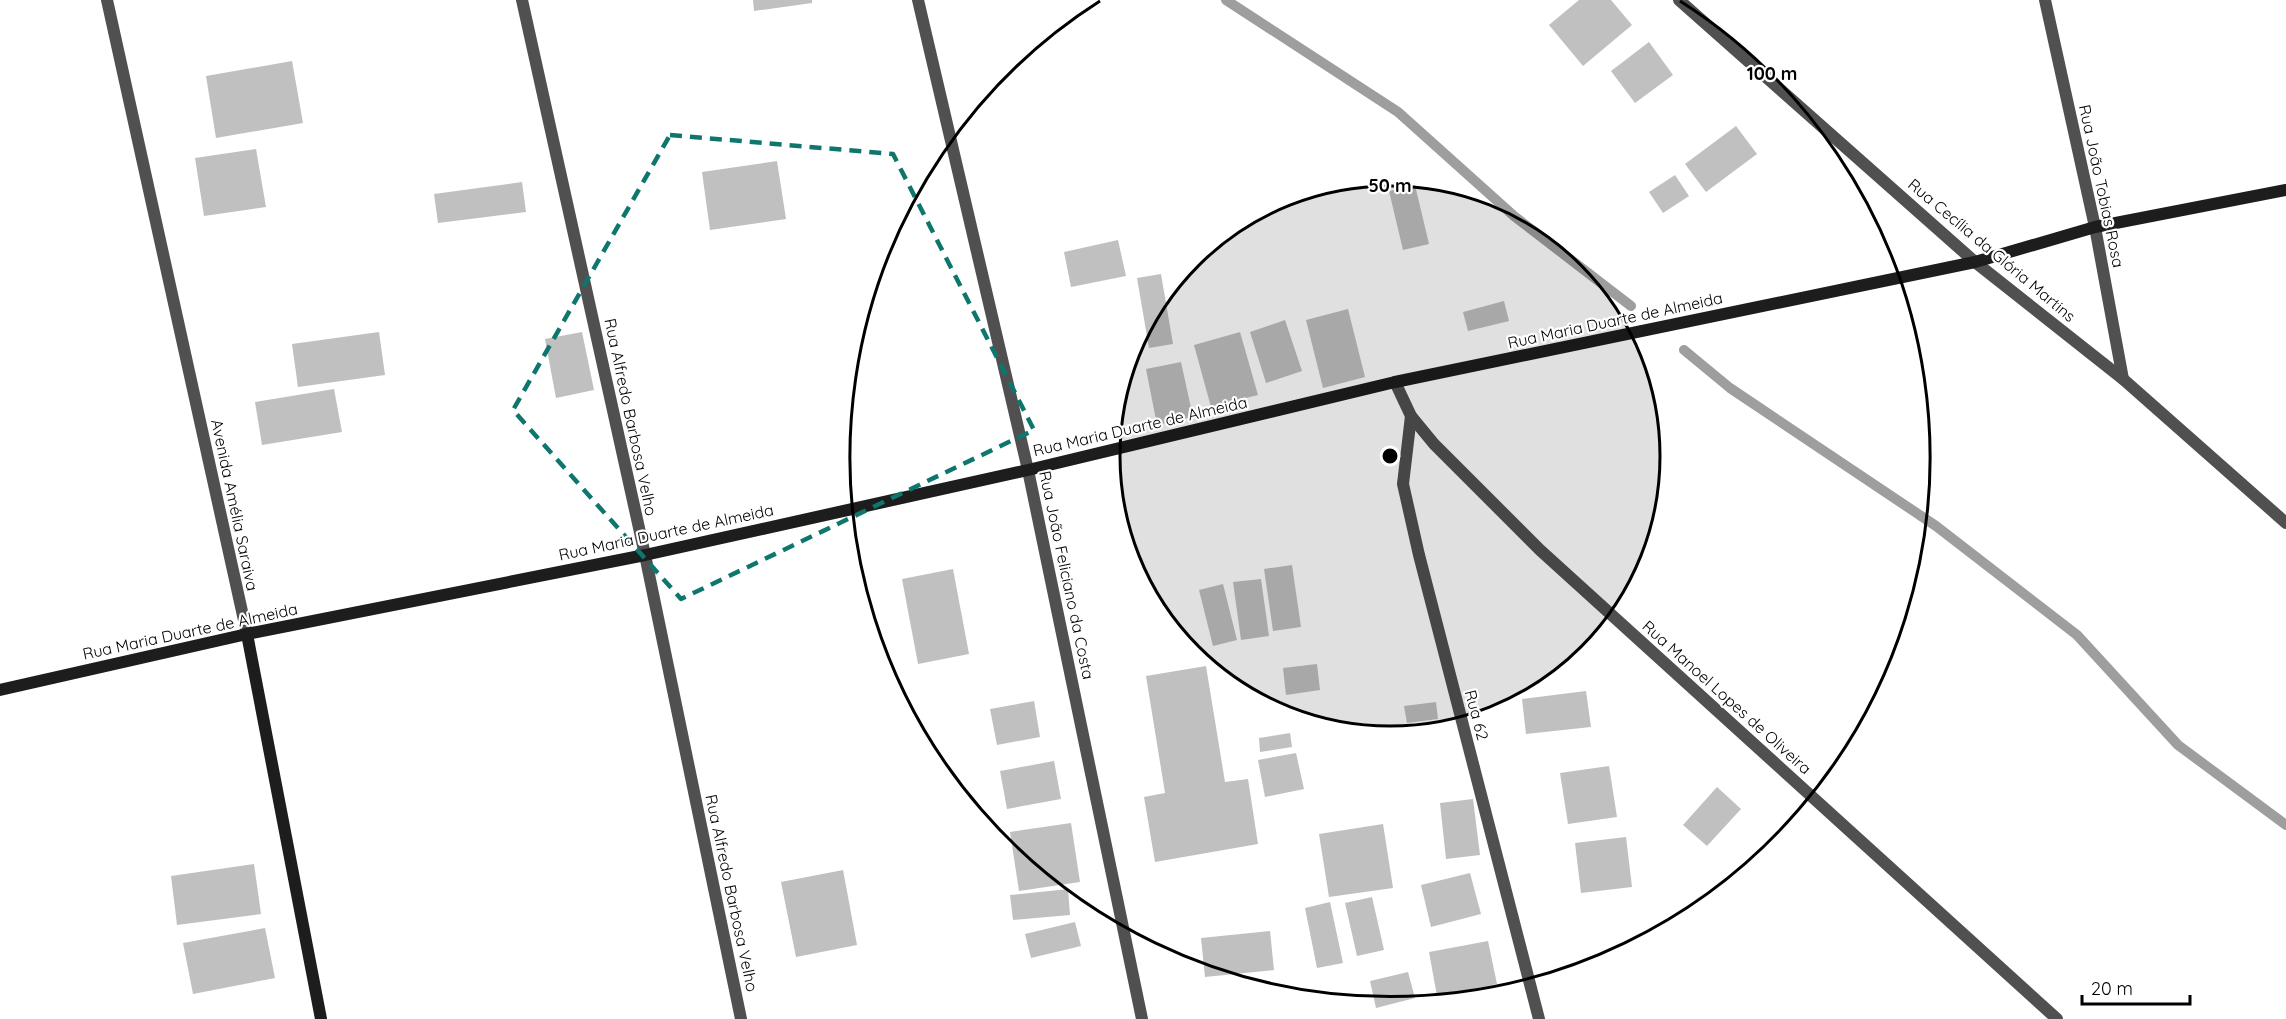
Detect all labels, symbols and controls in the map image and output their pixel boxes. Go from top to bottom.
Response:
text: 100 m [1747,62,1797,85]
street label: Rua João Tobias Rosa [2075,103,2129,269]
text: 50 m [1368,174,1412,197]
street label: Rua Cecília da Glória Martins [1904,174,2080,326]
street label: Rua Maria Duarte de Almeida [1506,287,1724,353]
street label: Rua Alfredo Barbosa Velho [600,317,662,517]
street label: Rua Maria Duarte de Almeida [1031,392,1249,460]
street label: Avenida Amélia Saraiva [207,417,263,593]
centre of rings [1380,446,1400,466]
street label: Rua João Feliciano da Costa [1035,469,1099,681]
street label: Rua Maria Duarte de Almeida [557,499,775,565]
street label: Rua Maria Duarte de Almeida [81,598,299,664]
street label: Rua Manoel Lopes de Oliveira [1638,616,1816,778]
street label: Rua 62 [1461,688,1493,742]
street label: Rua Alfredo Barbosa Velho [701,793,763,993]
scale bar [2082,968,2190,1006]
text: 20 m [2091,977,2133,1000]

